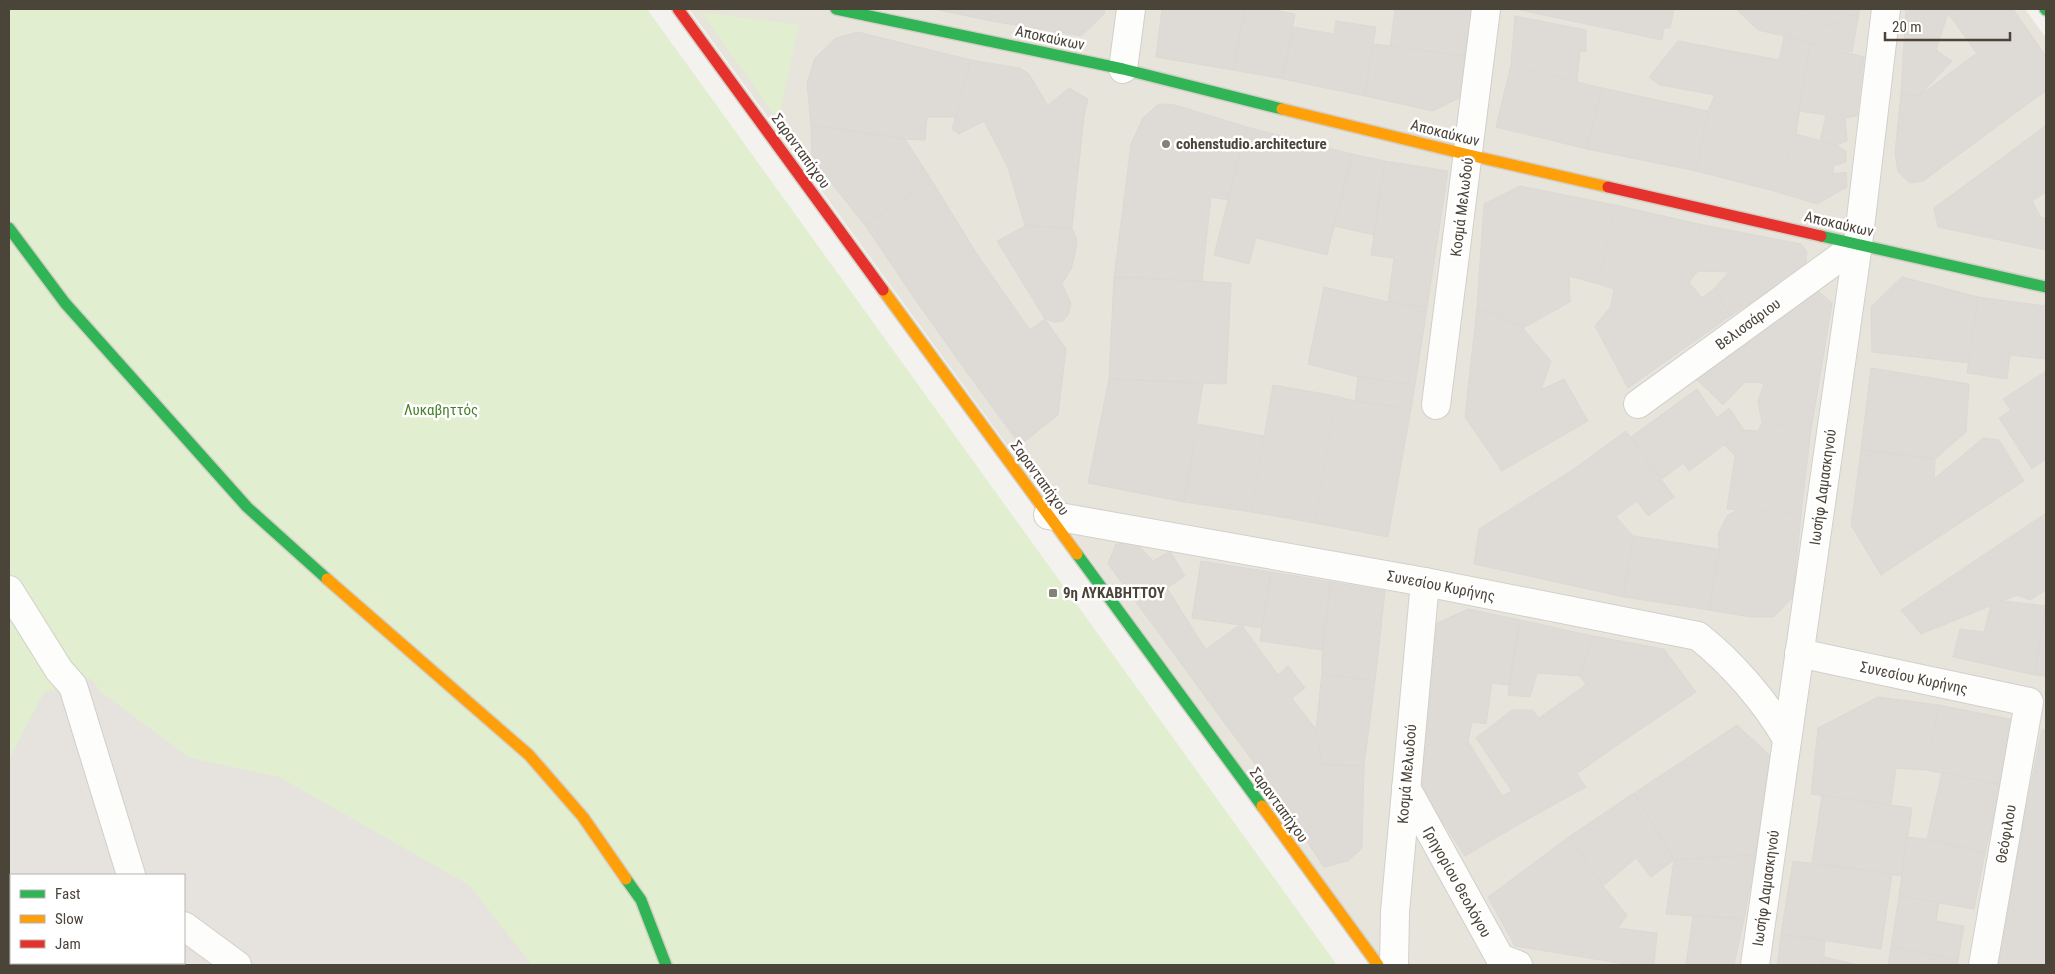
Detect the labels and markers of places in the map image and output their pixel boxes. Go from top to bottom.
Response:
place label: cohenstudio.architecture [1176,135,1327,153]
marker: cohenstudio.architecture [1160,138,1172,150]
place label: 9η ΛΥΚΑΒΗΤΤΟΥ [1063,584,1166,602]
marker: 9η ΛΥΚΑΒΗΤΤΟΥ [1047,587,1059,599]

